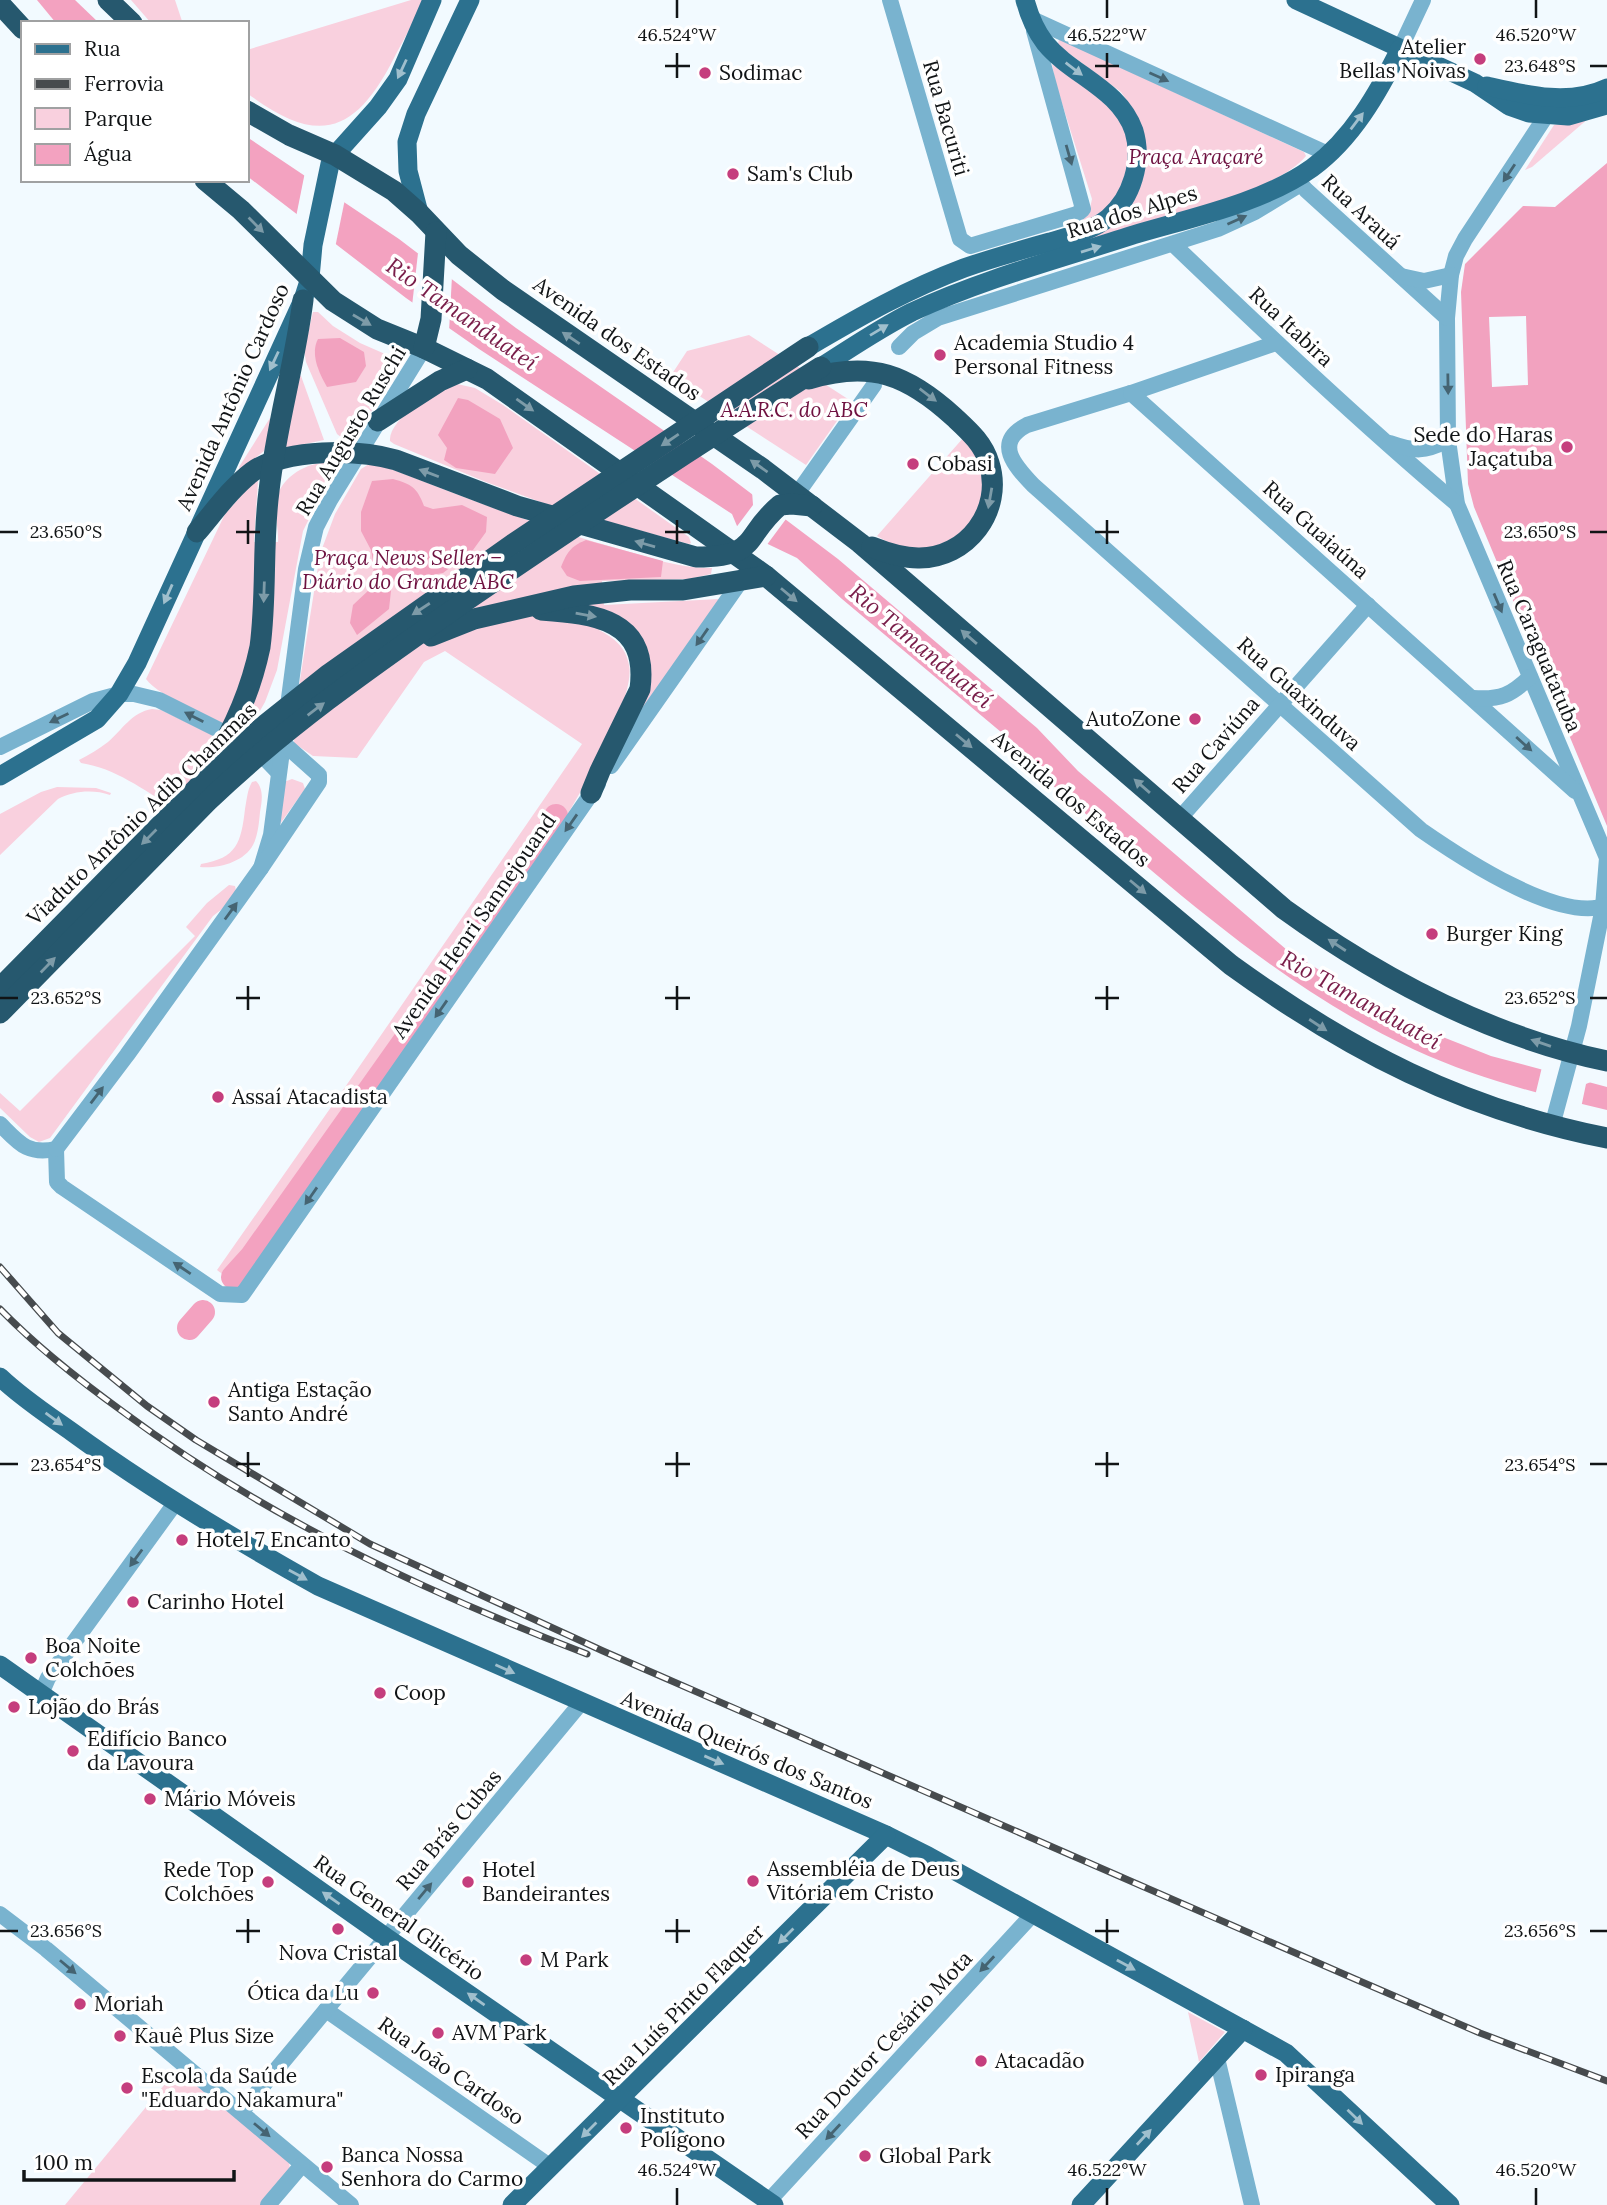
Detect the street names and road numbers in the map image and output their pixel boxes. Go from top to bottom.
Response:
street label: Rua Bacuriti [917,57,976,179]
street label: Rua Arauá [1316,168,1407,255]
street label: Rua dos Alpes [1064,179,1200,244]
street label: Avenida dos Estados [527,270,706,407]
street label: Avenida Antônio Cardoso [170,279,295,516]
street label: Rua Itabira [1244,281,1339,373]
street label: Rua Augusto Ruschi [289,341,412,520]
street label: Rua Guaiaúna [1257,475,1375,585]
street label: Rua Caraguatatuba [1491,555,1588,736]
street label: Rua Guaxinduva [1232,631,1367,756]
street label: Rua Caviúna [1166,690,1265,799]
street label: Viaduto Antônio Adib Chammas [20,697,262,931]
street label: Avenida dos Estados [986,724,1156,873]
street label: Avenida Henri Sannejouand [385,808,562,1044]
street label: Avenida Queirós dos Santos [616,1684,877,1815]
street label: Rua Brás Cubas [390,1764,507,1896]
street label: Rua General Glicério [309,1849,490,1987]
street label: Rua Luís Pinto Flaquer [597,1918,770,2091]
street label: Rua Doutor Cesário Mota [789,1945,978,2144]
street label: Rua João Cardoso [373,2010,530,2131]

